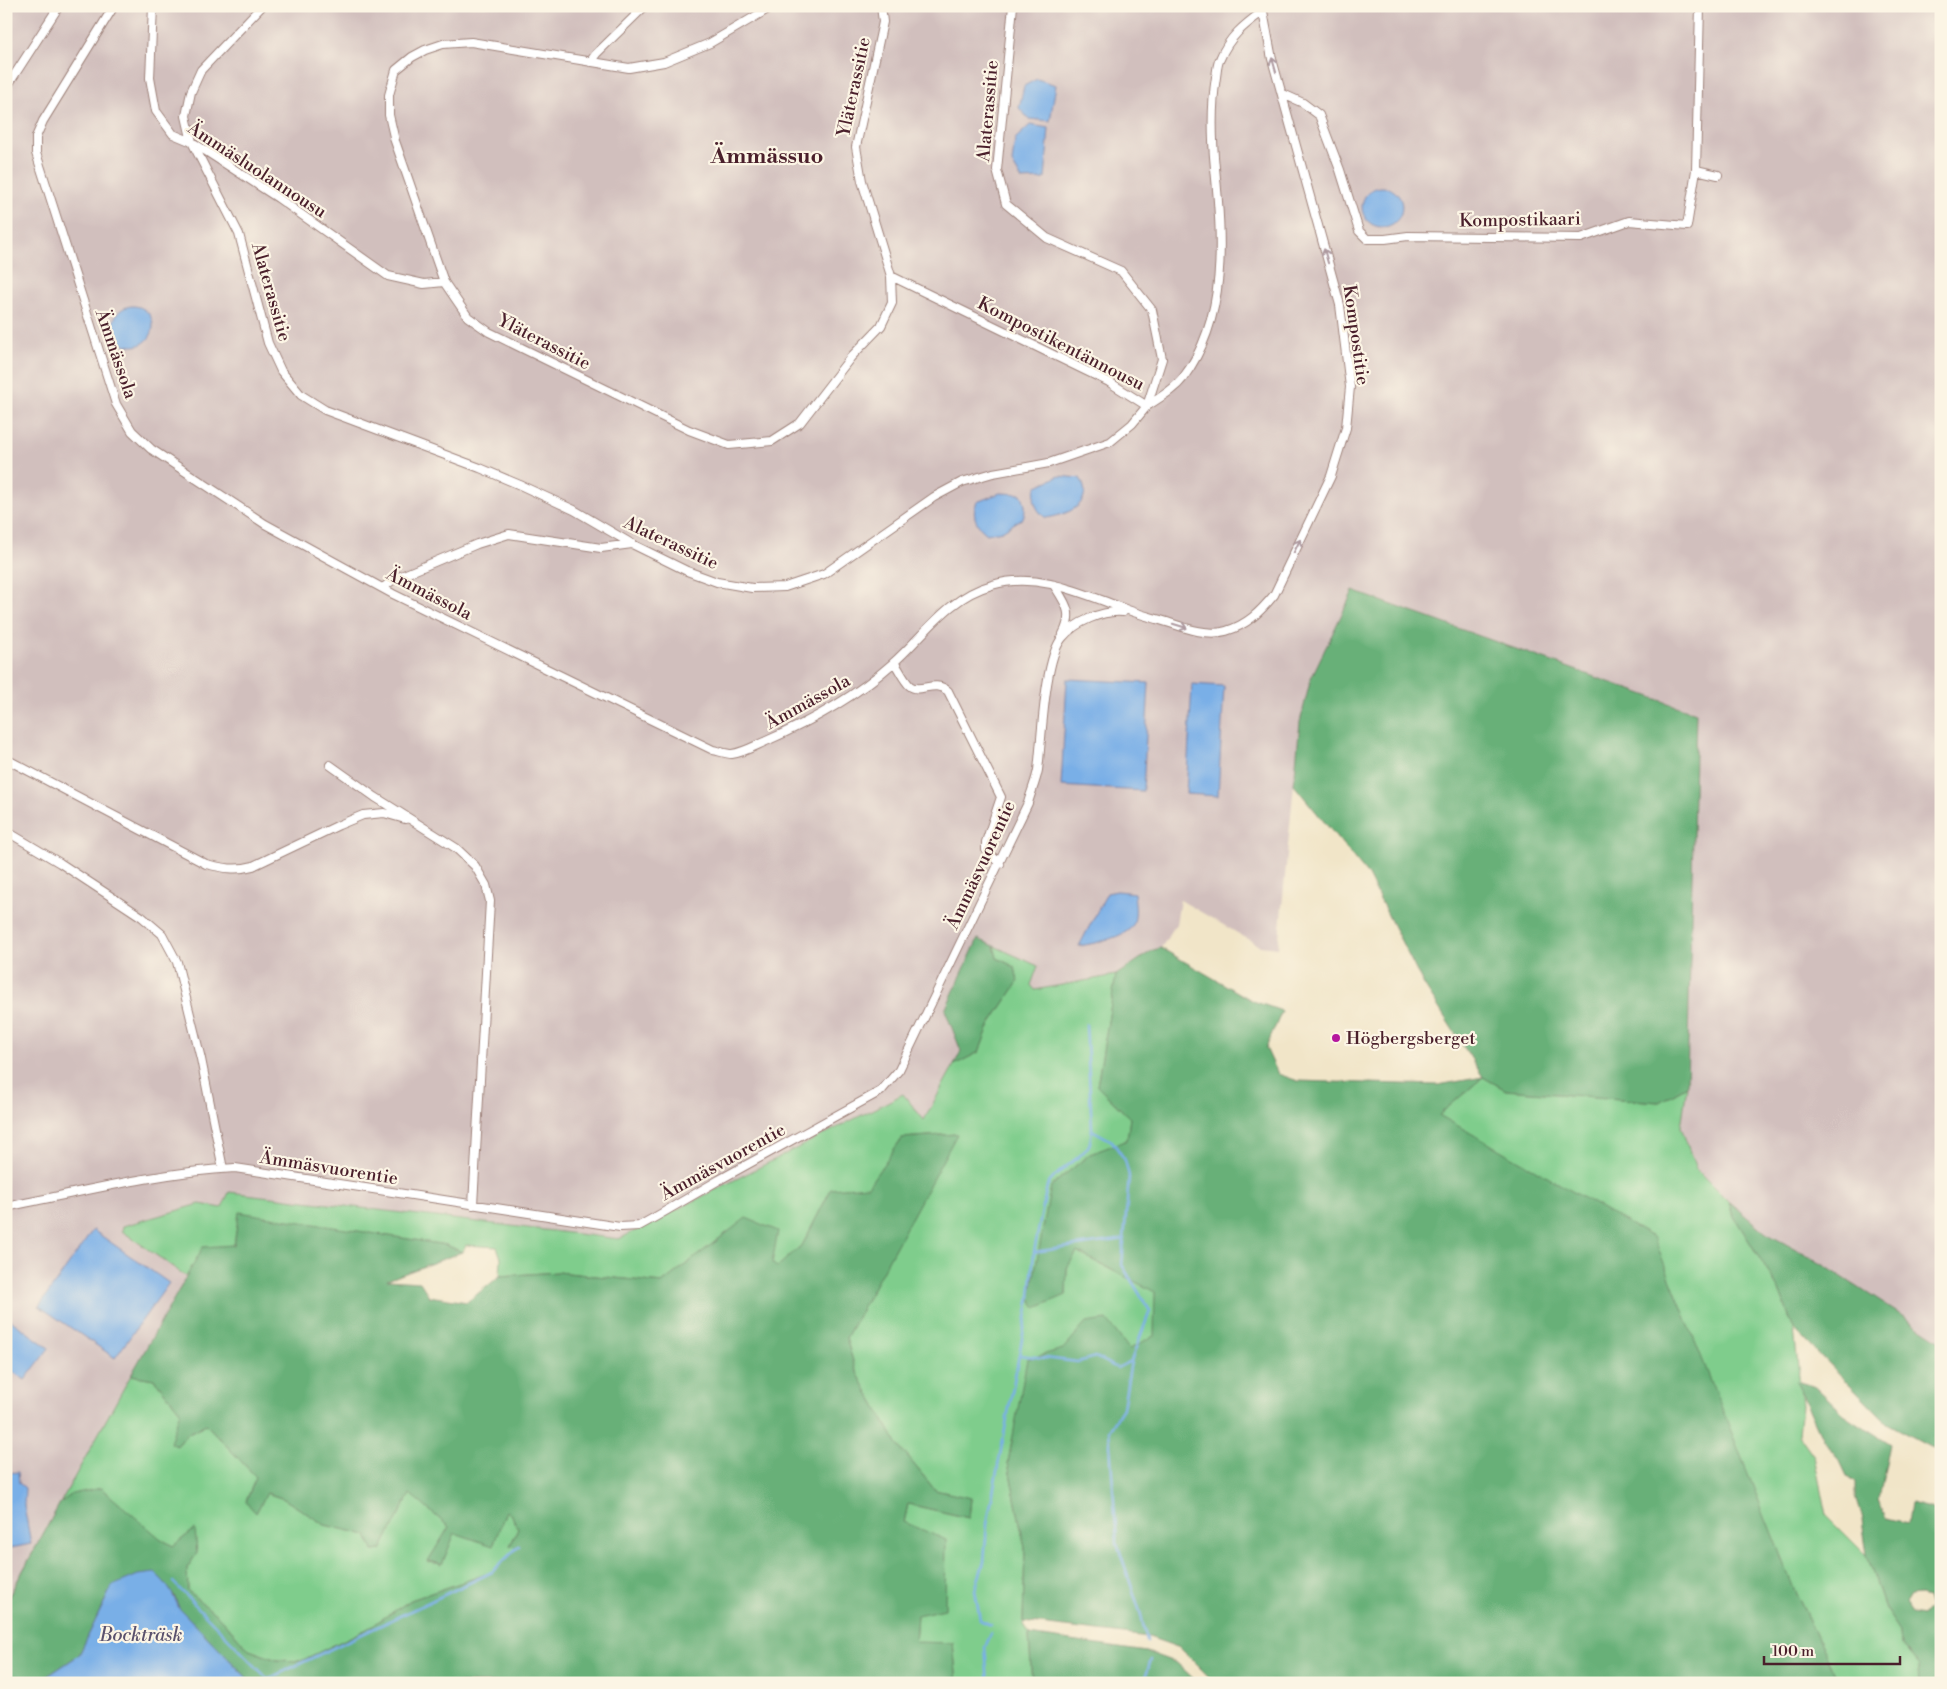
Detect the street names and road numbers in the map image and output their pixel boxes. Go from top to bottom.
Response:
street label: Yläterassitie [832,35,876,140]
street label: Alaterassitie [972,59,1004,164]
street label: Ämmäsluolannousu [182,116,331,224]
street label: Kompostikaari [1459,207,1581,233]
street label: Alaterassitie [246,239,296,344]
street label: Kompostitie [1338,283,1374,387]
street label: Kompostikentännousu [974,292,1149,396]
street label: Ämmässola [90,305,142,403]
street label: Yläterassitie [493,308,594,375]
street label: Alaterassitie [619,511,722,575]
street label: Ämmässola [381,562,477,626]
street label: Ämmässola [761,669,855,735]
street label: Ämmäsvuorentie [941,797,1021,934]
street label: Ämmäsvuorentie [656,1118,790,1206]
street label: Ämmäsvuorentie [257,1146,400,1190]

